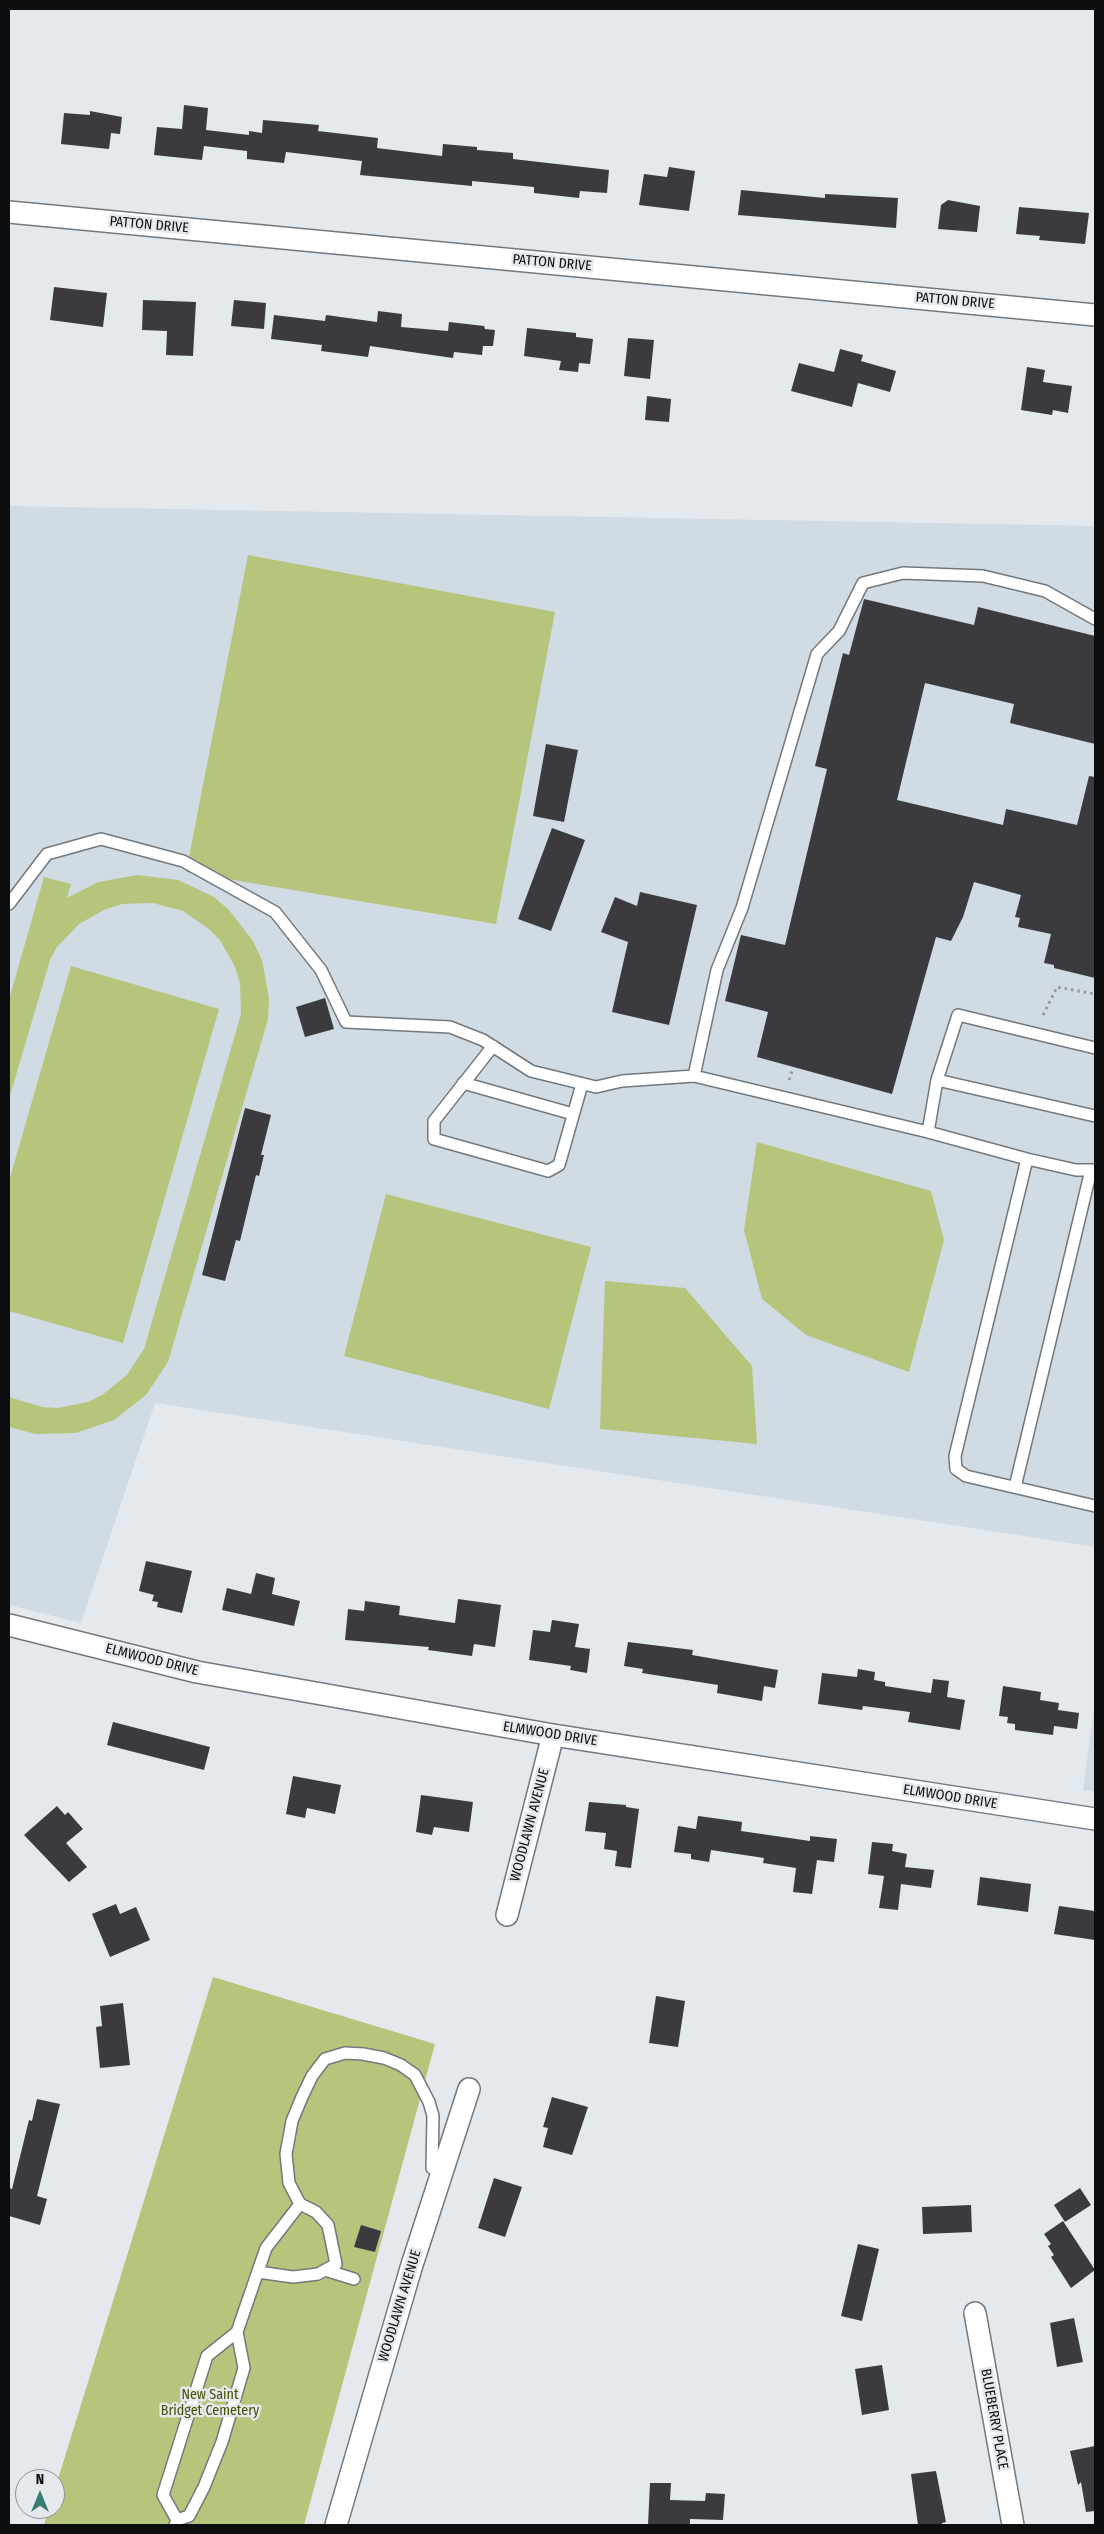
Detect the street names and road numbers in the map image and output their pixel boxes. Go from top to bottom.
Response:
street label: PATTON DRIVE [109,213,189,237]
street label: PATTON DRIVE [512,251,592,275]
street label: PATTON DRIVE [915,289,995,313]
street label: ELMWOOD DRIVE [104,1640,200,1680]
street label: ELMWOOD DRIVE [502,1718,598,1750]
street label: WOODLAWN AVENUE [507,1767,553,1883]
street label: ELMWOOD DRIVE [902,1781,998,1813]
street label: WOODLAWN AVENUE [375,2248,425,2364]
street label: BLUEBERRY PLACE [977,2367,1011,2471]

